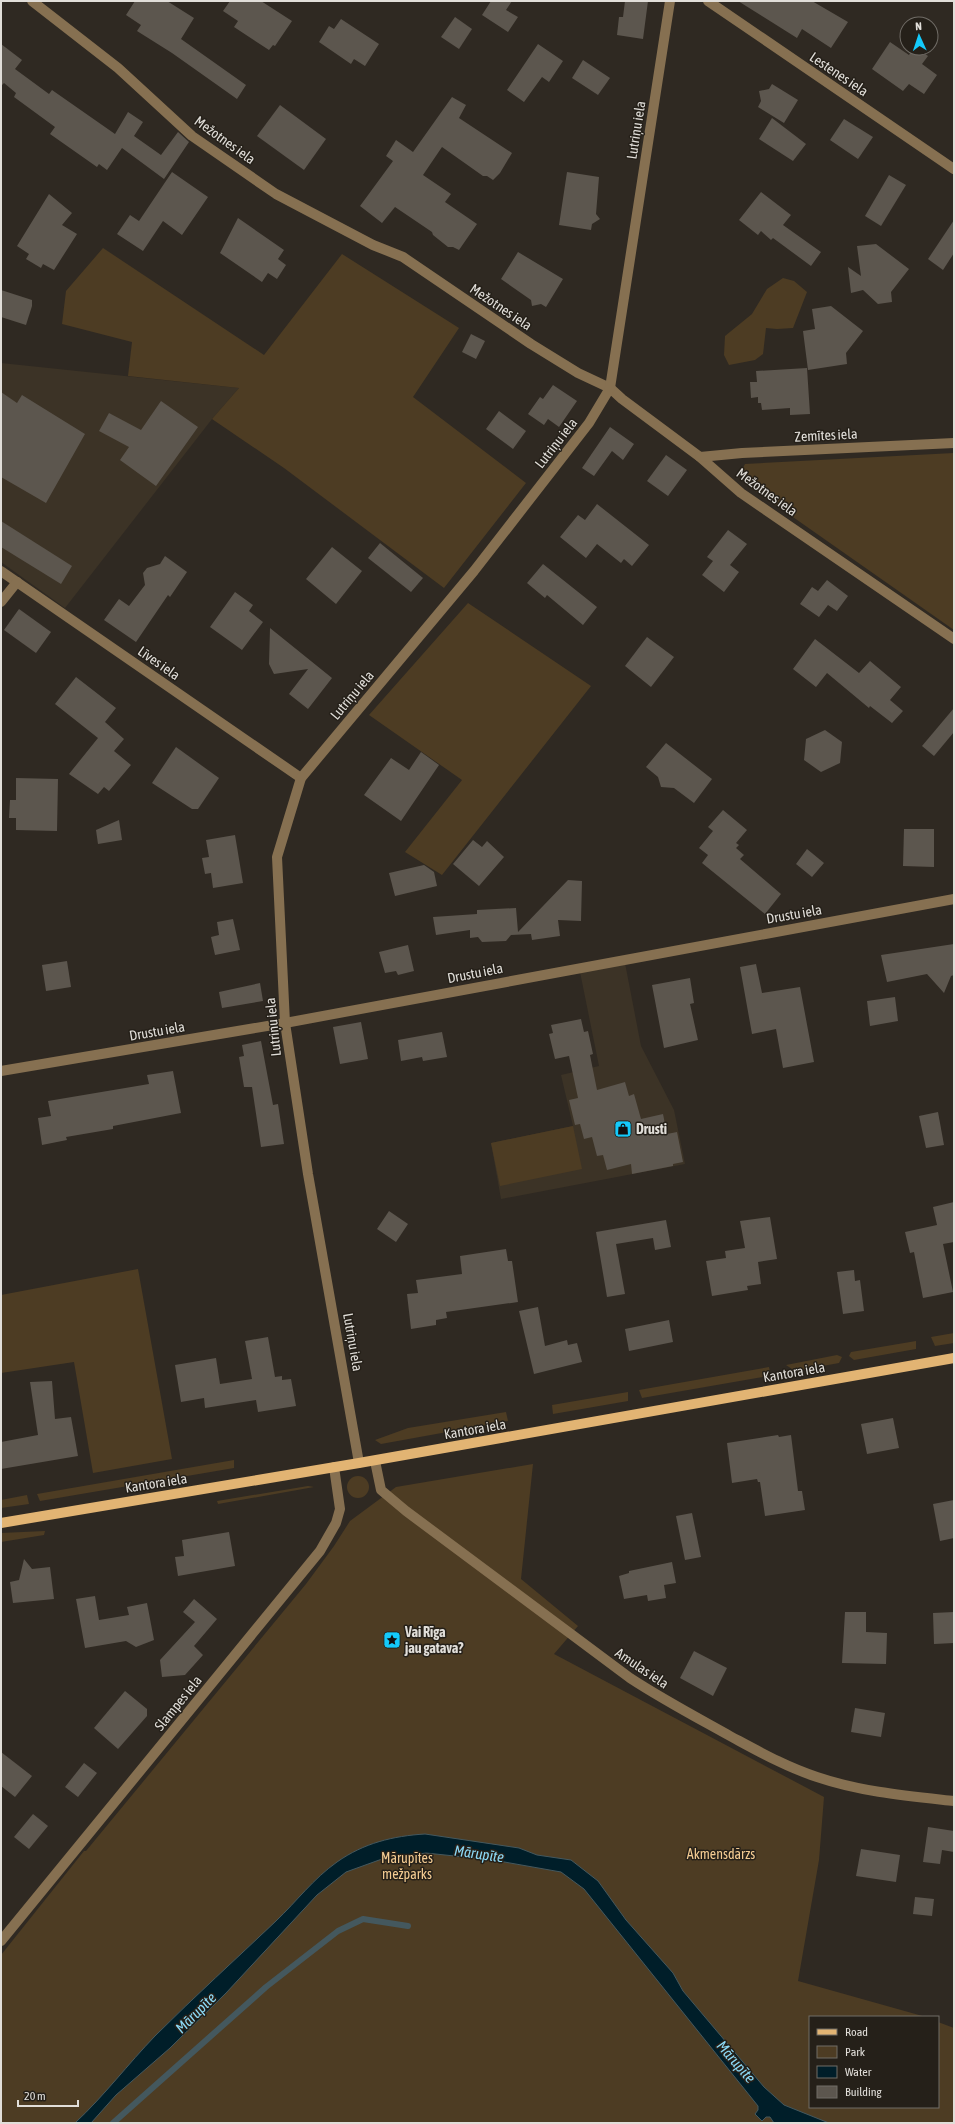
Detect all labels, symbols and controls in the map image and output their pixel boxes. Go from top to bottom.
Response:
north arrow [899,16,939,56]
text: N [915,20,922,32]
street label: Lestenes iela [807,49,871,99]
street label: Lutriņu iela [623,100,649,160]
street label: Mežotnes iela [192,113,258,167]
street label: Mežotnes iela [467,280,535,334]
street label: Lutriņu iela [532,415,580,471]
street label: Zemītes iela [794,425,858,445]
street label: Mežotnes iela [734,465,800,519]
street label: Līves iela [135,643,183,683]
street label: Lutriņu iela [327,667,377,723]
street label: Drustu iela [765,901,823,927]
street label: Drustu iela [446,960,504,986]
street label: Lutriņu iela [262,997,284,1057]
street label: Drustu iela [128,1018,186,1044]
shop icon: Drusti [613,1119,633,1139]
place label: Drusti [636,1121,667,1137]
street label: Lutriņu iela [340,1312,366,1372]
street label: Kantora iela [762,1359,826,1385]
street label: Kantora iela [443,1416,507,1442]
street label: Kantora iela [124,1470,188,1496]
place label: Vai Rīga jau gatava? [404,1624,464,1656]
place icon: Vai Rīga jau gatava? [382,1630,402,1650]
street label: Amulas iela [612,1644,672,1692]
street label: Slampes iela [151,1672,205,1734]
water label: Mārupīte [453,1842,505,1865]
park label: Akmensdārzs [687,1846,755,1862]
park label: Mārupītes mežparks [381,1850,433,1882]
water label: Mārupīte [172,1989,220,2036]
legend [809,2016,939,2108]
text: Road [845,2025,868,2039]
water label: Mārupīte [713,2037,759,2086]
text: Park [845,2045,866,2059]
text: Water [845,2065,872,2079]
scale bar [18,2082,78,2108]
text: Building [845,2085,883,2099]
text: 20 m [24,2089,46,2103]

